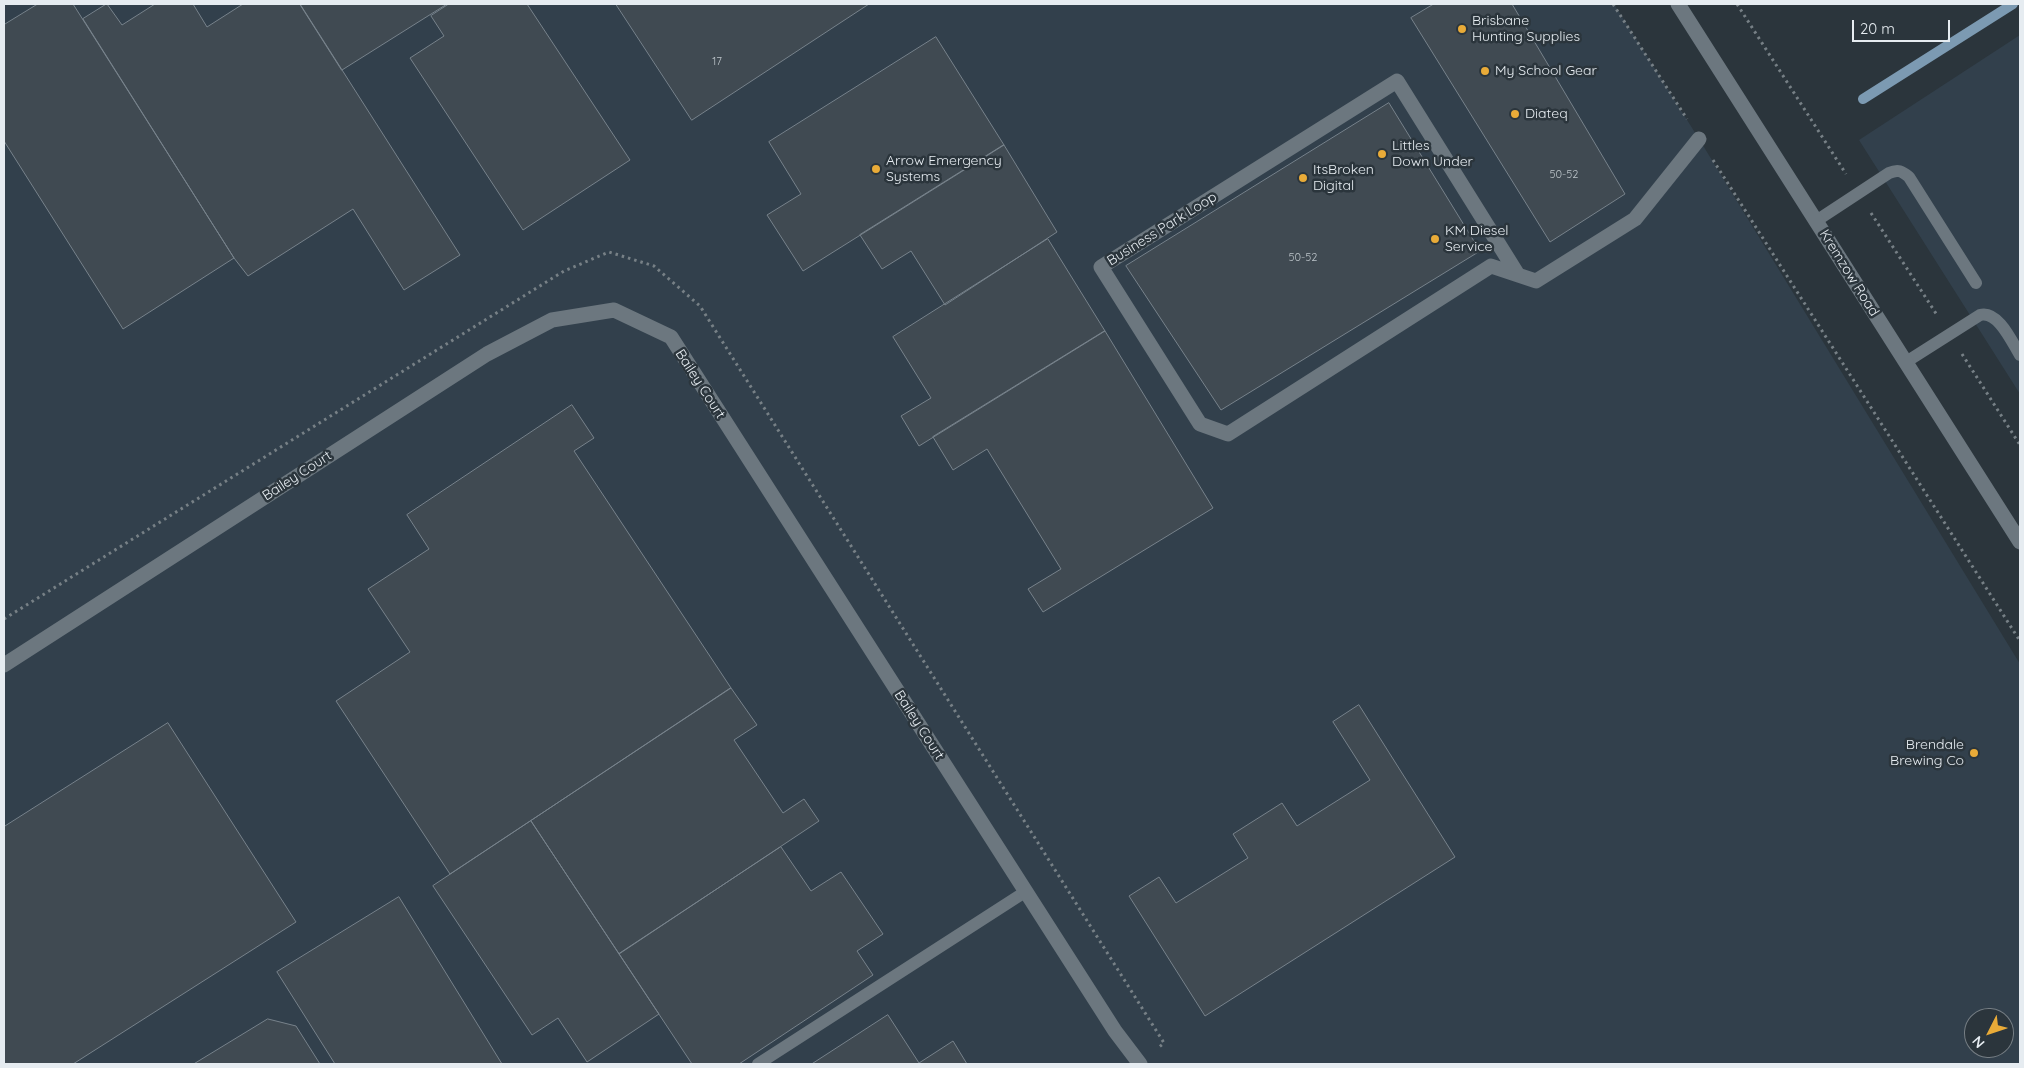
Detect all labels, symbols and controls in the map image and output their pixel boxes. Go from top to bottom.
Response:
scale bar [1854,10,1952,42]
place label: Brisbane Hunting Supplies [1472,13,1580,46]
text: 20 m [1860,19,1895,38]
marker: Brisbane Hunting Supplies [1456,23,1468,35]
house number: 17 [712,55,722,69]
place label: My School Gear [1495,63,1597,79]
marker: My School Gear [1479,65,1491,77]
place label: Diateq [1525,106,1568,122]
marker: Diateq [1509,108,1521,120]
place label: Littles Down Under [1392,138,1473,170]
marker: Littles Down Under [1376,148,1388,160]
place label: Arrow Emergency Systems [886,153,1002,186]
place label: ItsBroken Digital [1313,162,1374,194]
marker: Arrow Emergency Systems [870,163,882,175]
house number: 50-52 [1550,168,1578,182]
marker: ItsBroken Digital [1297,172,1309,184]
street label: Business Park Loop [1104,189,1220,269]
place label: KM Diesel Service [1445,223,1509,256]
street label: Kremzow Road [1816,226,1882,320]
marker: KM Diesel Service [1429,233,1441,245]
house number: 50-52 [1289,251,1317,265]
street label: Bailey Court [671,346,729,422]
street label: Bailey Court [259,447,335,505]
street label: Bailey Court [890,687,948,763]
place label: Brendale Brewing Co [1890,737,1964,770]
marker: Brendale Brewing Co [1968,747,1980,759]
north arrow [1964,1008,2014,1058]
text: N [1968,1032,1989,1052]

